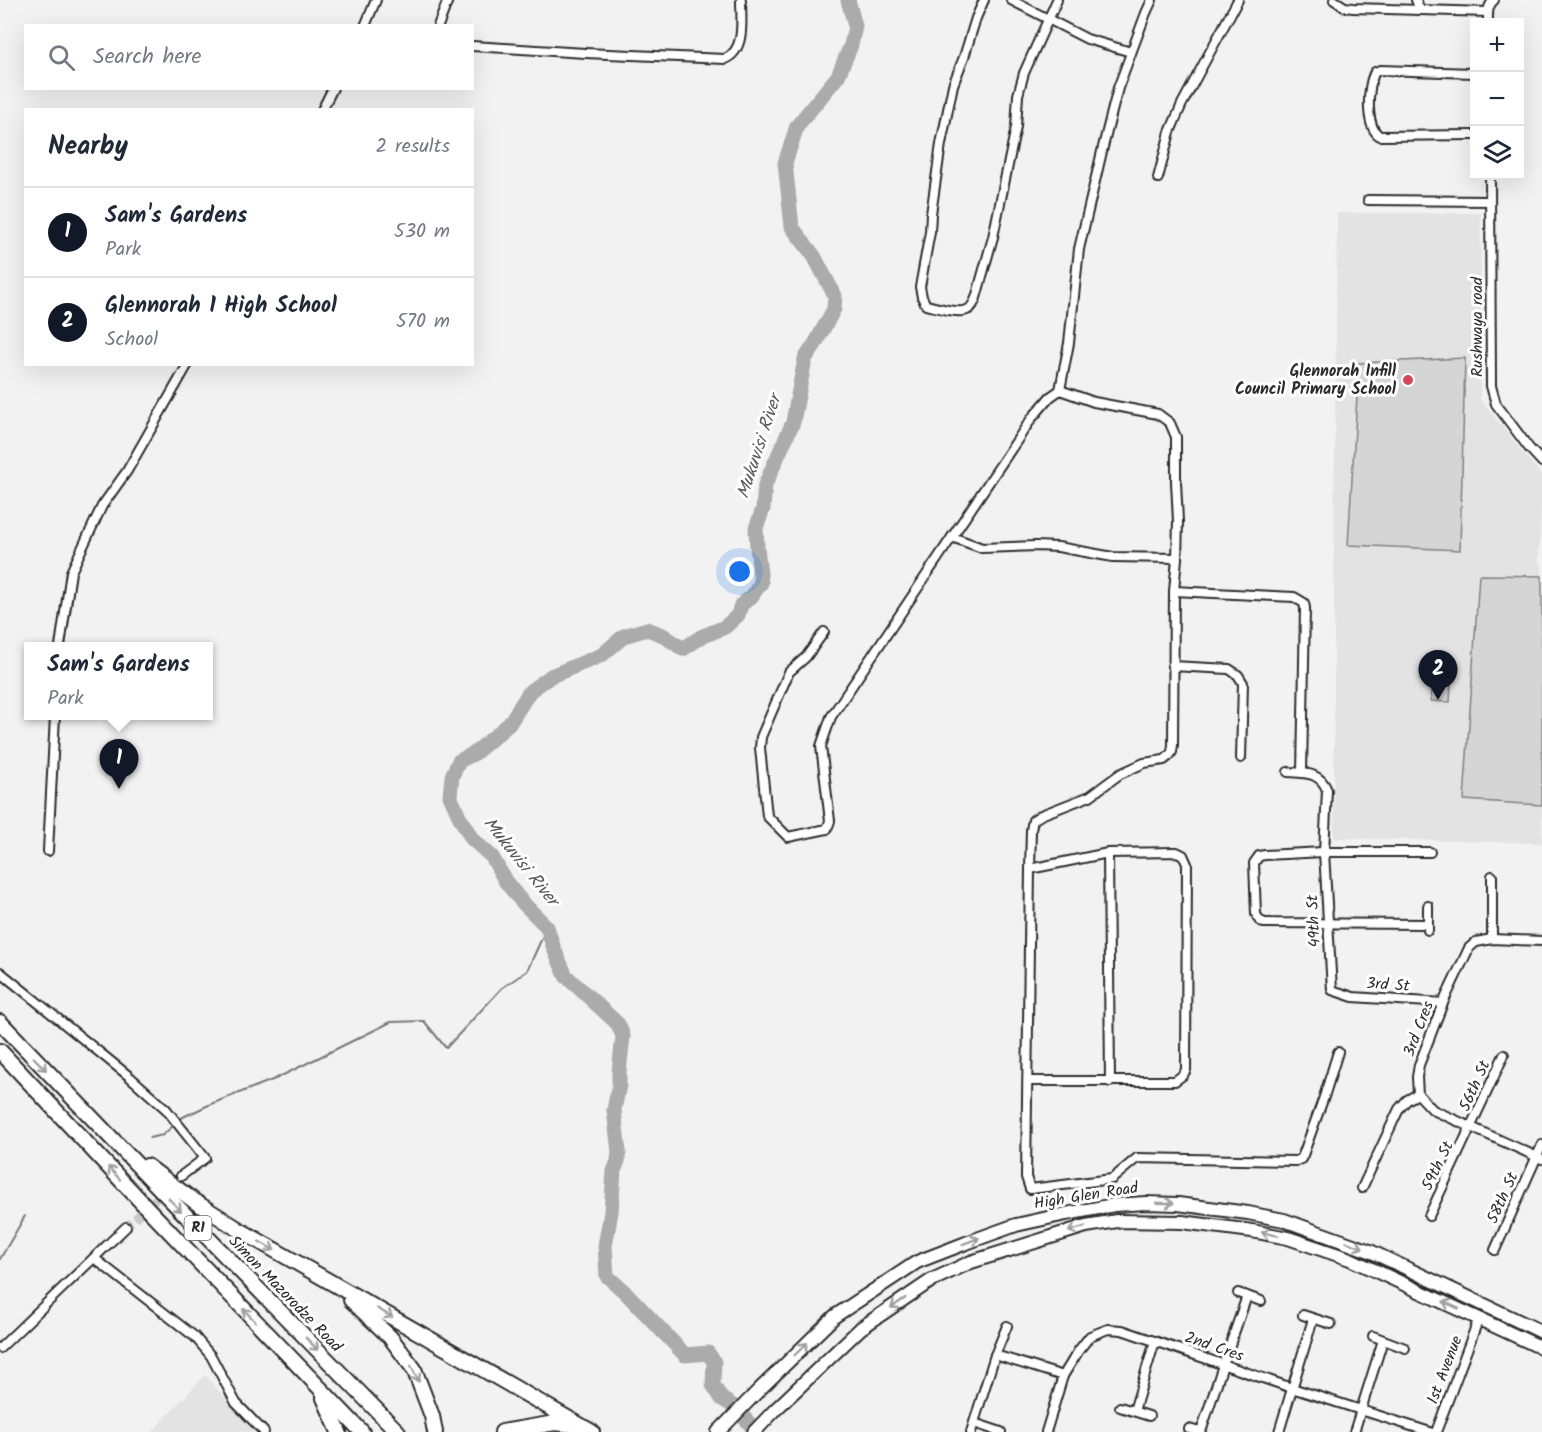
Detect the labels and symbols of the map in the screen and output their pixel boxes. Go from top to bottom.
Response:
street label: Rushwaya road [1465,276,1490,377]
place label: Glennorah Infill Council Primary School [1235,359,1397,402]
marker: Glennorah Infill Council Primary School [1401,373,1415,387]
water label: Mukuvisi River [730,388,792,503]
your location [725,557,754,586]
pin: 2 [1418,650,1458,700]
pin: 1 [100,740,138,789]
water label: Mukuvisi River [475,811,568,916]
street label: 49th St [1300,893,1328,948]
street label: 3rd St [1365,971,1411,999]
street label: 3rd Cres [1397,997,1441,1060]
street label: 56th St [1453,1056,1498,1115]
one-way arrow [33,1057,48,1072]
street label: 59th St [1415,1136,1461,1195]
one-way arrow [107,1166,121,1181]
street label: 58th St [1481,1167,1526,1228]
street label: High Glen Road [1032,1175,1141,1217]
one-way arrow [168,1198,183,1213]
one-way arrow [1155,1198,1175,1209]
road number: R1 [184,1216,212,1240]
one-way arrow [1068,1224,1087,1235]
one-way arrow [1261,1228,1280,1240]
street label: Simon Mazorodze Road [222,1230,348,1359]
one-way arrow [961,1235,980,1246]
one-way arrow [258,1240,275,1252]
one-way arrow [1345,1240,1364,1251]
one-way arrow [890,1298,907,1310]
one-way arrow [1443,1299,1461,1310]
one-way arrow [241,1307,256,1322]
one-way arrow [376,1308,393,1320]
street label: 2nd Cres [1181,1325,1247,1369]
street label: 1st Avenue [1421,1332,1469,1408]
one-way arrow [305,1337,319,1352]
one-way arrow [793,1342,808,1356]
one-way arrow [410,1364,422,1382]

